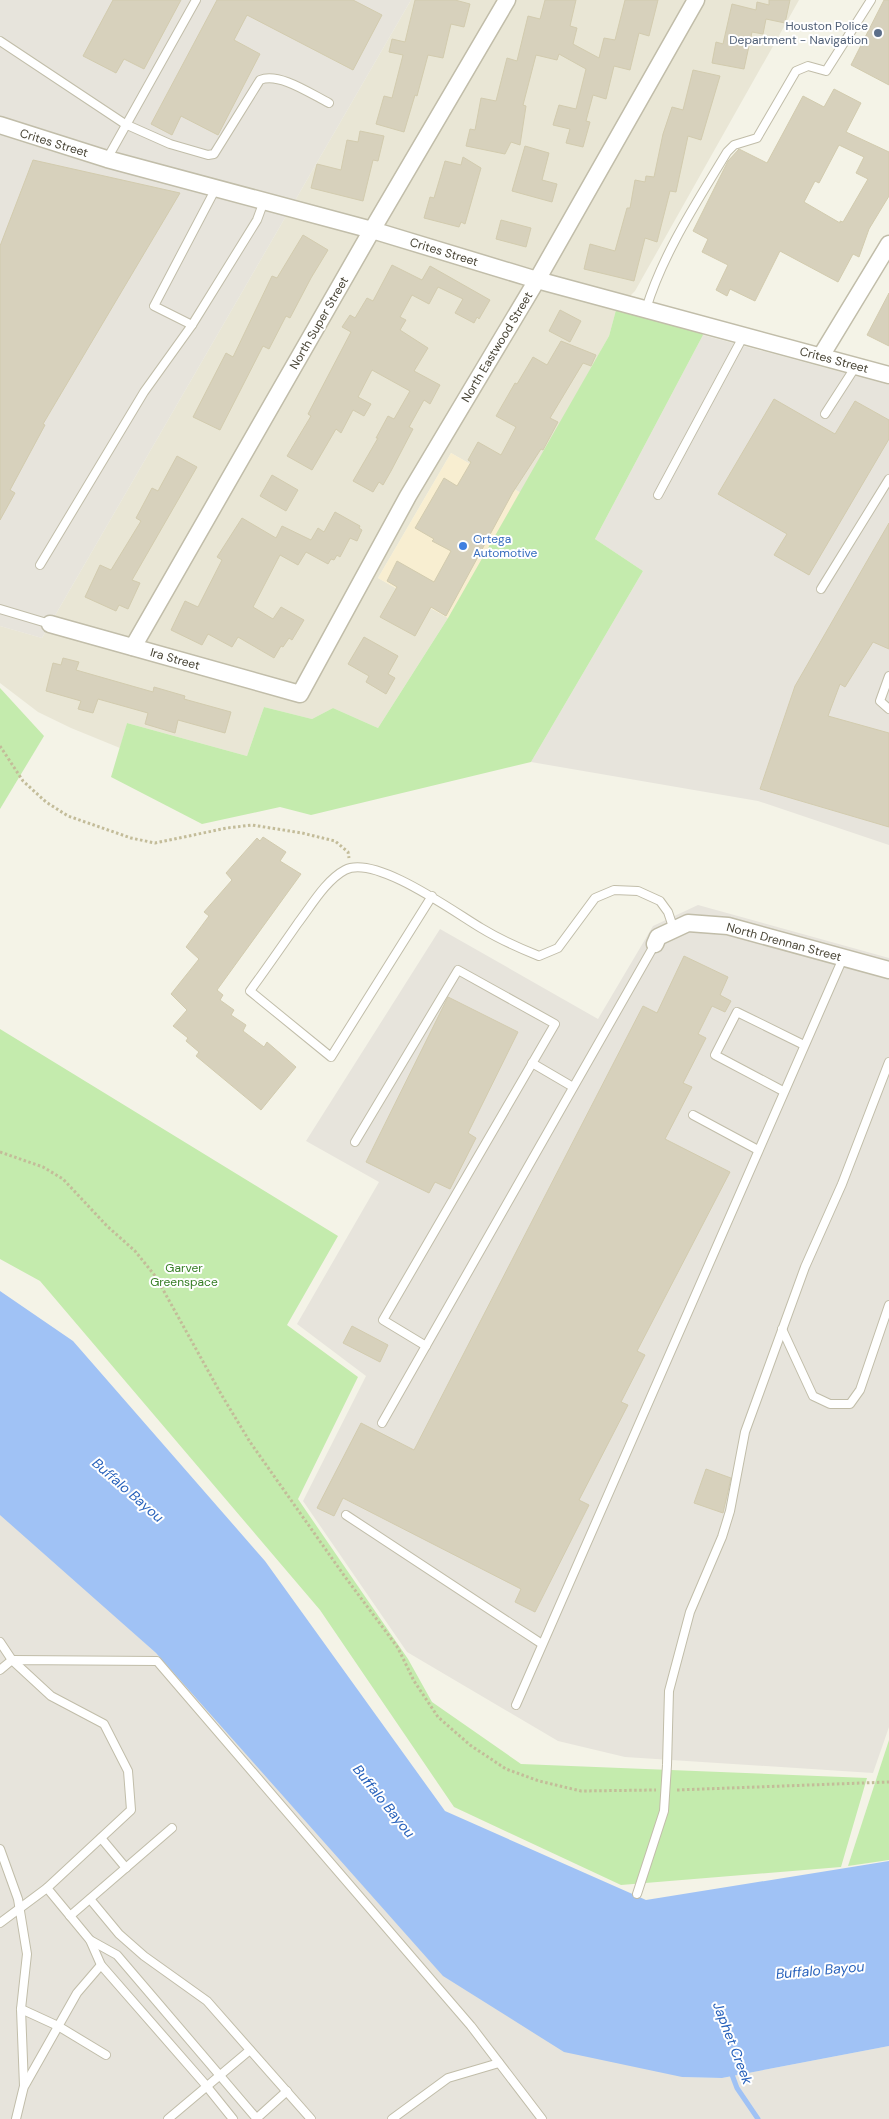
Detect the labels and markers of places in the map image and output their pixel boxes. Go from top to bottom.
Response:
place label: Houston Police Department - Navigation [729,18,868,48]
marker: Houston Police Department - Navigation [872,27,884,39]
place label: Ortega Automotive [473,531,538,561]
marker: Ortega Automotive [457,540,469,552]

